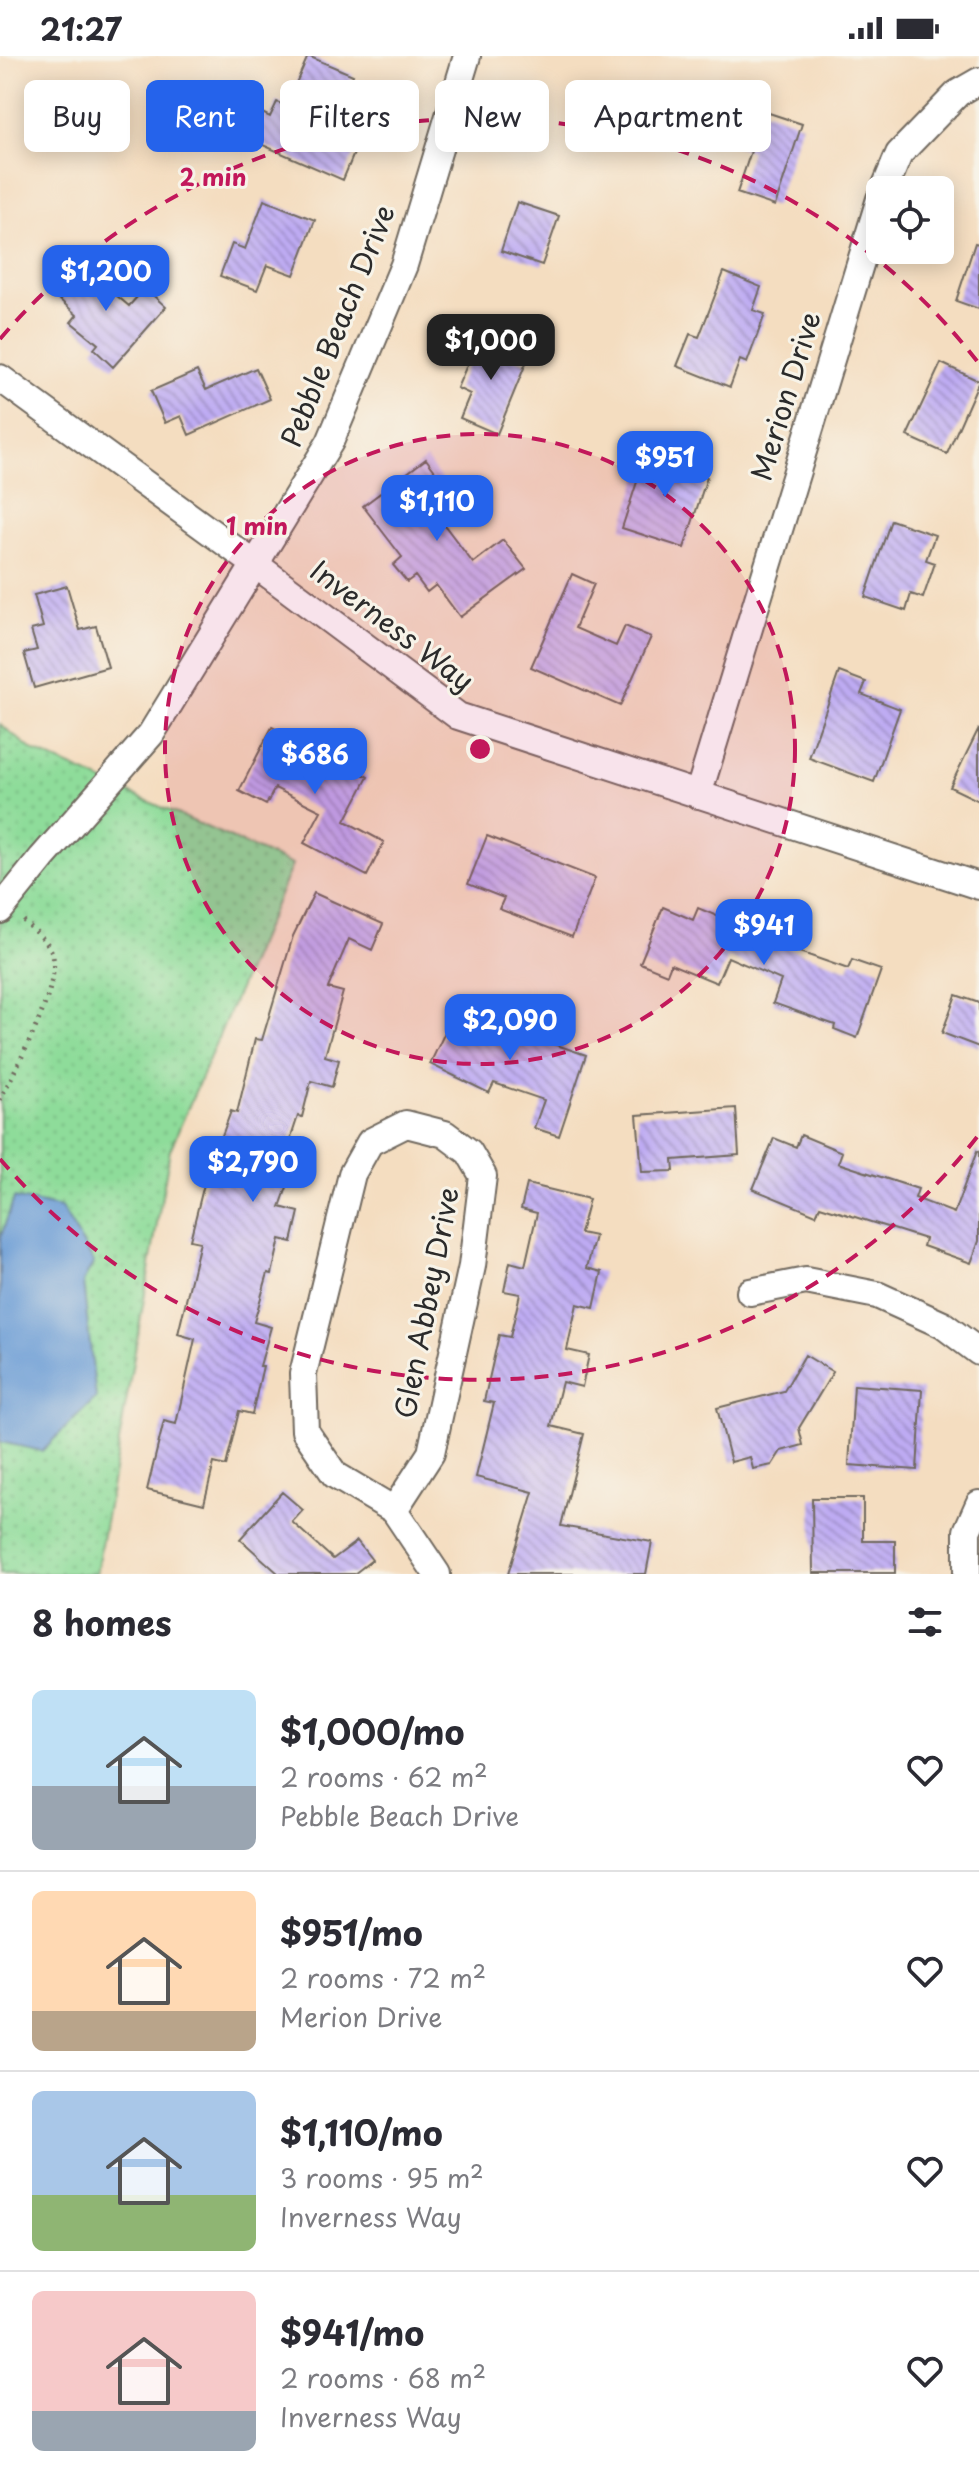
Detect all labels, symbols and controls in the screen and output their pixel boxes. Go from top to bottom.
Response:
text: 21:27 [40,6,122,51]
chip: Buy [24,80,130,152]
chip: Rent [146,80,264,152]
chip: Filters [280,80,419,152]
chip: New [435,80,549,152]
chip: Apartment [565,80,771,152]
text: 2 min [179,158,247,194]
map controls [866,176,954,264]
button: locate [866,176,954,264]
street label: Pebble Beach Drive [268,198,405,453]
pin: $1,200 [41,245,171,313]
text: $1,200 [60,251,152,290]
street label: Merion Drive [738,306,831,485]
pin: $1,000 [426,314,556,382]
text: $1,000 [445,320,537,359]
pin: $951 [618,431,712,499]
text: $951 [635,437,695,476]
pin: $1,110 [372,475,502,543]
text: $1,110 [399,481,475,520]
text: 1 min [226,507,288,543]
street label: Inverness Way [302,549,484,701]
pin: $686 [268,728,362,796]
text: $686 [281,734,349,773]
centre of rings [466,735,494,763]
pin: $941 [717,899,811,967]
text: $941 [733,905,795,944]
pin: $2,090 [445,994,575,1062]
text: $2,090 [463,1000,557,1039]
pin: $2,790 [188,1136,318,1204]
text: $2,790 [207,1142,299,1181]
street label: Glen Abbey Drive [382,1183,469,1422]
text: 8 homes [32,1596,172,1648]
icon: filters [903,1600,947,1644]
text: $1,000/mo [280,1705,465,1757]
icon: home [96,1722,192,1818]
icon: heart [903,1748,947,1792]
text: 2 rooms · 62 m² [280,1757,488,1796]
text: Pebble Beach Drive [280,1796,519,1835]
text: $951/mo [280,1906,423,1958]
icon: home [96,1923,192,2019]
icon: heart [903,1949,947,1993]
text: 2 rooms · 72 m² [280,1958,486,1997]
text: Merion Drive [280,1997,442,2036]
text: $1,110/mo [280,2106,443,2158]
icon: home [96,2123,192,2219]
icon: heart [903,2149,947,2193]
text: 3 rooms · 95 m² [280,2158,484,2197]
text: Inverness Way [280,2197,462,2236]
text: $941/mo [280,2306,424,2358]
icon: home [96,2323,192,2419]
icon: heart [903,2349,947,2393]
text: 2 rooms · 68 m² [280,2358,486,2397]
text: Inverness Way [280,2397,462,2436]

